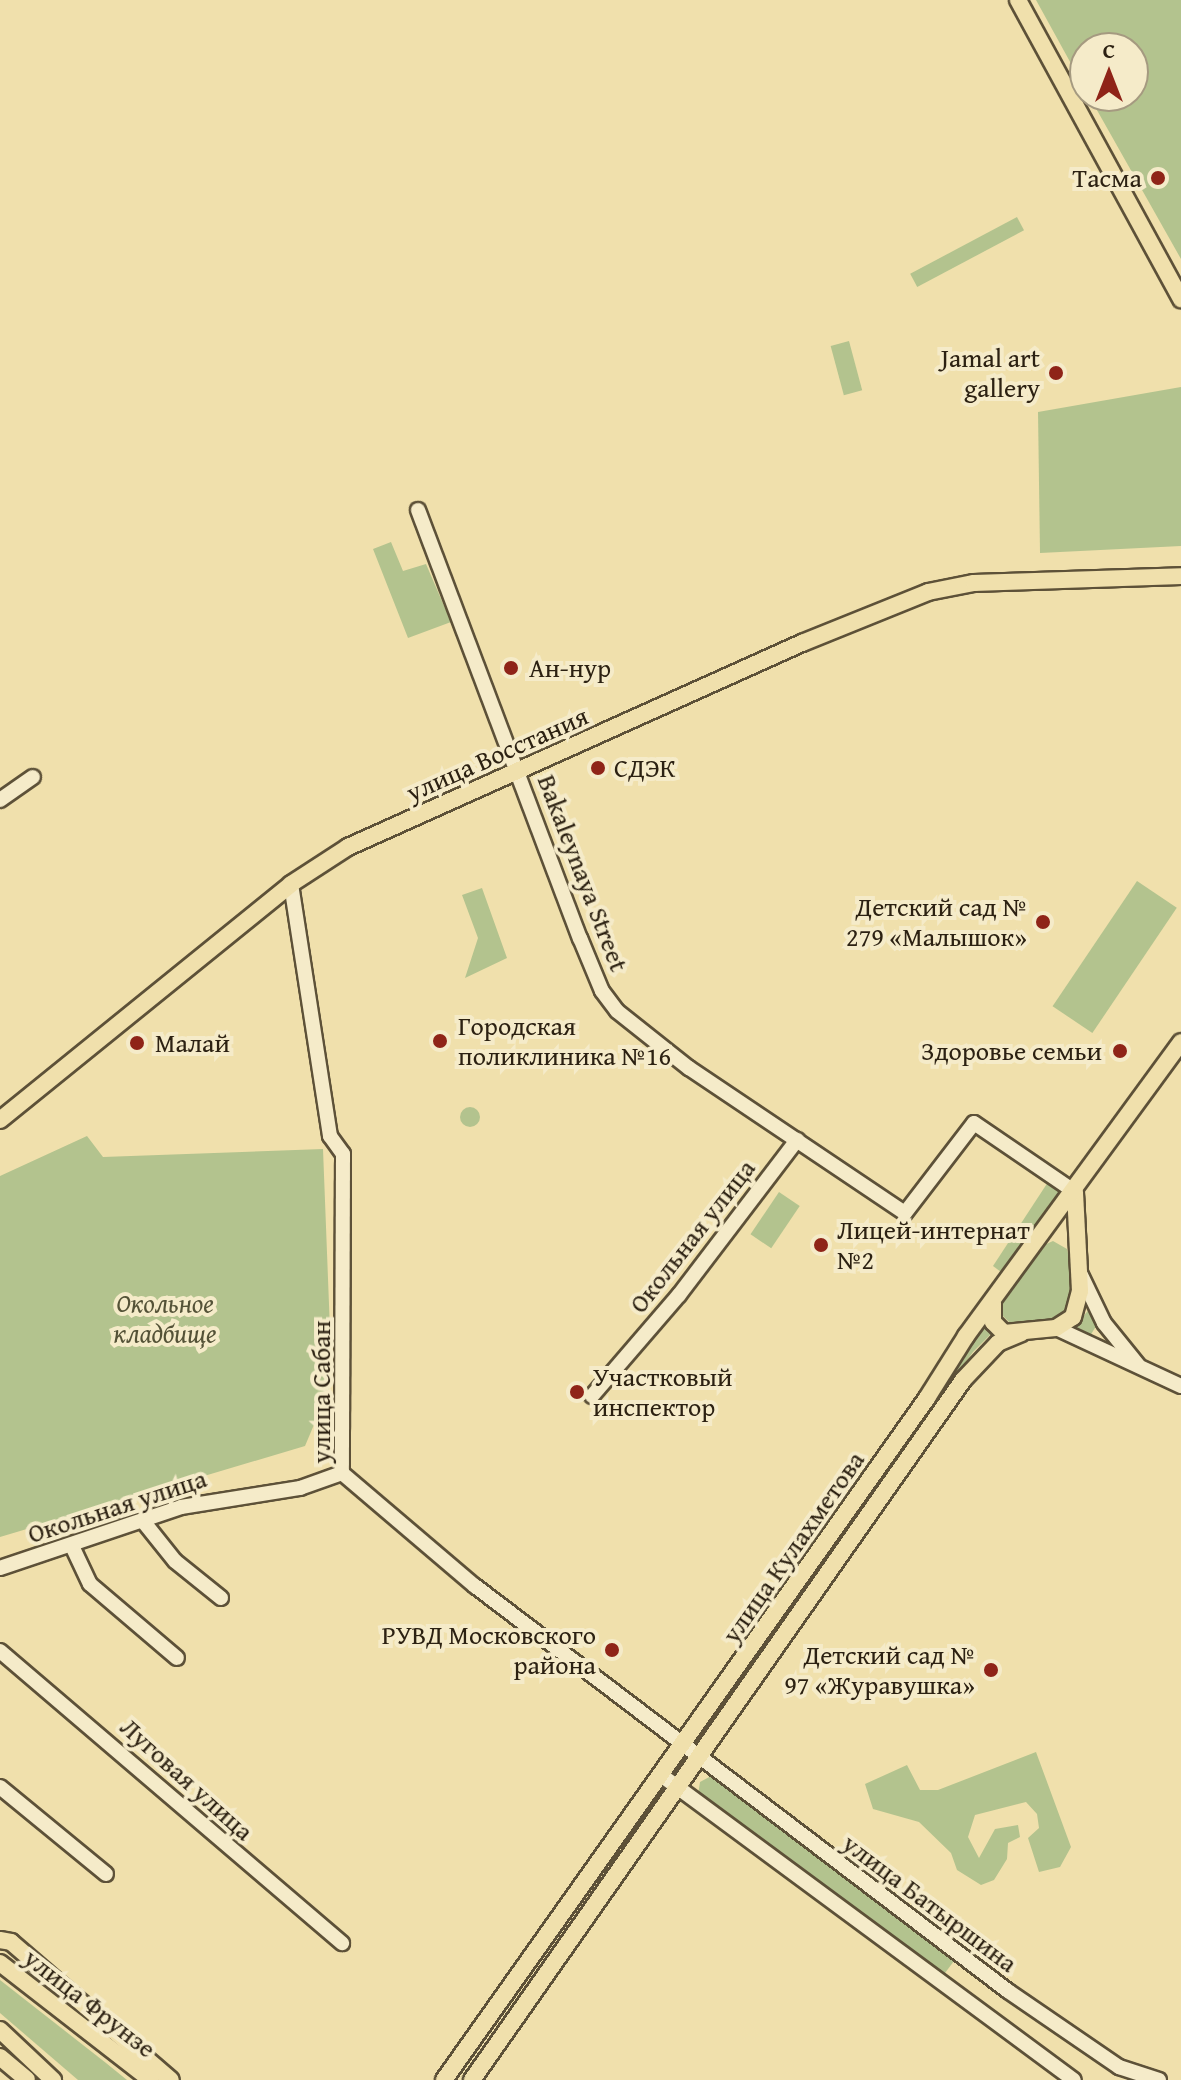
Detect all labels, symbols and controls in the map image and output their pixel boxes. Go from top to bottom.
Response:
north arrow [1069,32,1149,112]
text: С [1103,34,1115,66]
place label: Тасма [1073,162,1142,194]
marker: Тасма [1149,169,1167,187]
place label: Jamal art gallery [941,342,1040,404]
marker: Jamal art gallery [1047,364,1065,382]
place label: Ан-нур [529,652,611,684]
marker: Ан-нур [500,657,522,679]
street label: улица Восстания [401,700,593,808]
place label: СДЭК [614,752,676,784]
marker: СДЭК [589,759,607,777]
street label: Bakaleynaya Street [531,770,635,976]
place label: Детский сад № 279 «Малышок» [846,891,1027,952]
marker: Детский сад № 279 «Малышок» [1034,913,1052,931]
place label: Городская поликлиника №16 [458,1010,671,1072]
place label: Малай [155,1027,230,1059]
marker: Городская поликлиника №16 [429,1030,451,1052]
marker: Малай [126,1032,148,1054]
place label: Здоровье семьи [921,1035,1102,1067]
marker: Здоровье семьи [1109,1040,1131,1062]
street label: Окольная улица [623,1153,761,1319]
place label: Лицей-интернат №2 [837,1214,1030,1276]
marker: Лицей-интернат №2 [812,1236,830,1254]
park label: Окольное кладбище [113,1287,217,1348]
street label: улица Сабан [305,1320,337,1464]
place label: Участковый инспектор [593,1361,732,1422]
marker: Участковый инспектор [568,1383,586,1401]
street label: улица Кулахметова [715,1445,871,1649]
street label: Окольная улица [24,1462,210,1550]
place label: РУВД Московского района [382,1619,596,1680]
place label: Детский сад № 97 «Журавушка» [784,1639,975,1700]
marker: РУВД Московского района [603,1641,621,1659]
marker: Детский сад № 97 «Журавушка» [982,1661,1000,1679]
street label: Луговая улица [114,1711,260,1847]
street label: улица Батыршина [837,1827,1023,1979]
street label: улица Фрунзе [18,1942,162,2064]

